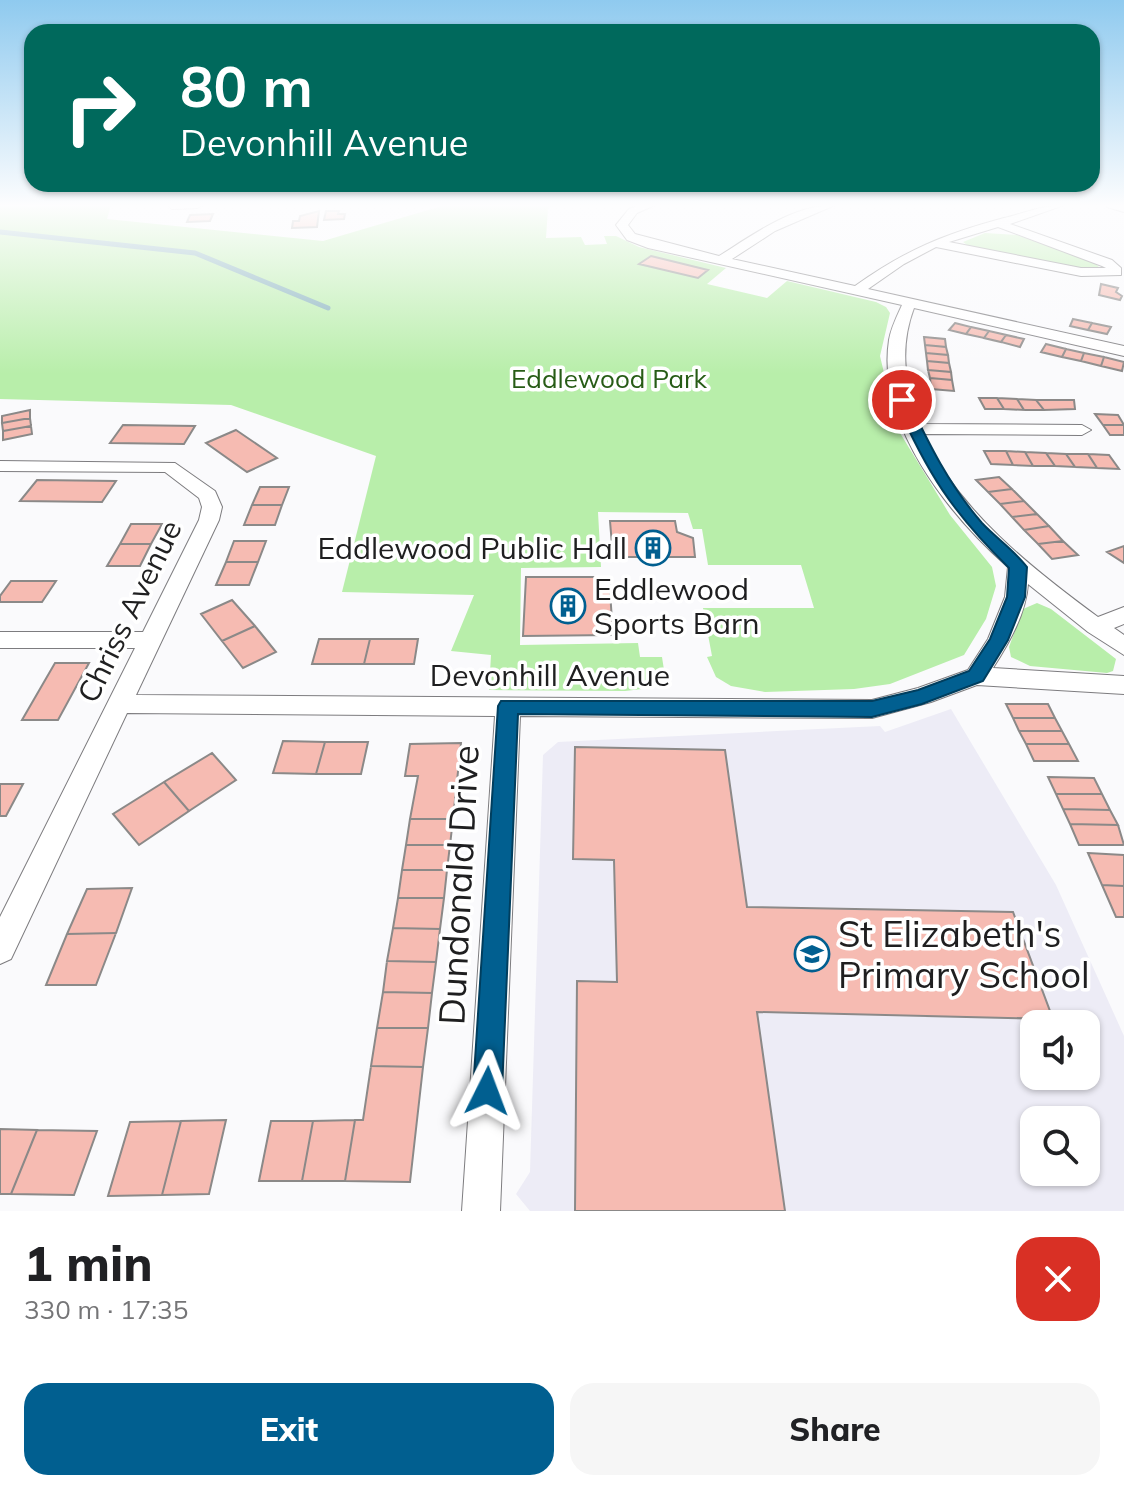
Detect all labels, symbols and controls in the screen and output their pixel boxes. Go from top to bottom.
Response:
text: 80 m [180,51,313,121]
icon: right [48,56,152,160]
text: Devonhill Avenue [180,120,468,165]
park label: Eddlewood Park [511,362,707,395]
pin [868,366,936,434]
icon: arrive [880,378,924,422]
street label: Chriss Avenue [68,514,190,708]
place label: Eddlewood Public Hall [317,529,627,567]
building icon: Eddlewood Public Hall [634,529,672,567]
place label: Eddlewood Sports Barn [594,570,760,642]
building icon: Eddlewood Sports Barn [549,587,587,625]
street label: Devonhill Avenue [430,656,670,694]
street label: Dundonald Drive [428,744,488,1026]
place label: St Elizabeth's Primary School [838,911,1090,997]
school or university icon: St Elizabeth's Primary School [793,935,831,973]
map controls [1020,1010,1100,1186]
button: sound [1020,1010,1100,1090]
position arrow [445,1049,529,1133]
button: search [1020,1106,1100,1186]
text: 1 min [24,1233,153,1293]
button: close [1016,1237,1100,1321]
text: 330 m · 17:35 [24,1293,188,1326]
button: Exit [24,1383,554,1475]
button: Share [570,1383,1100,1475]

